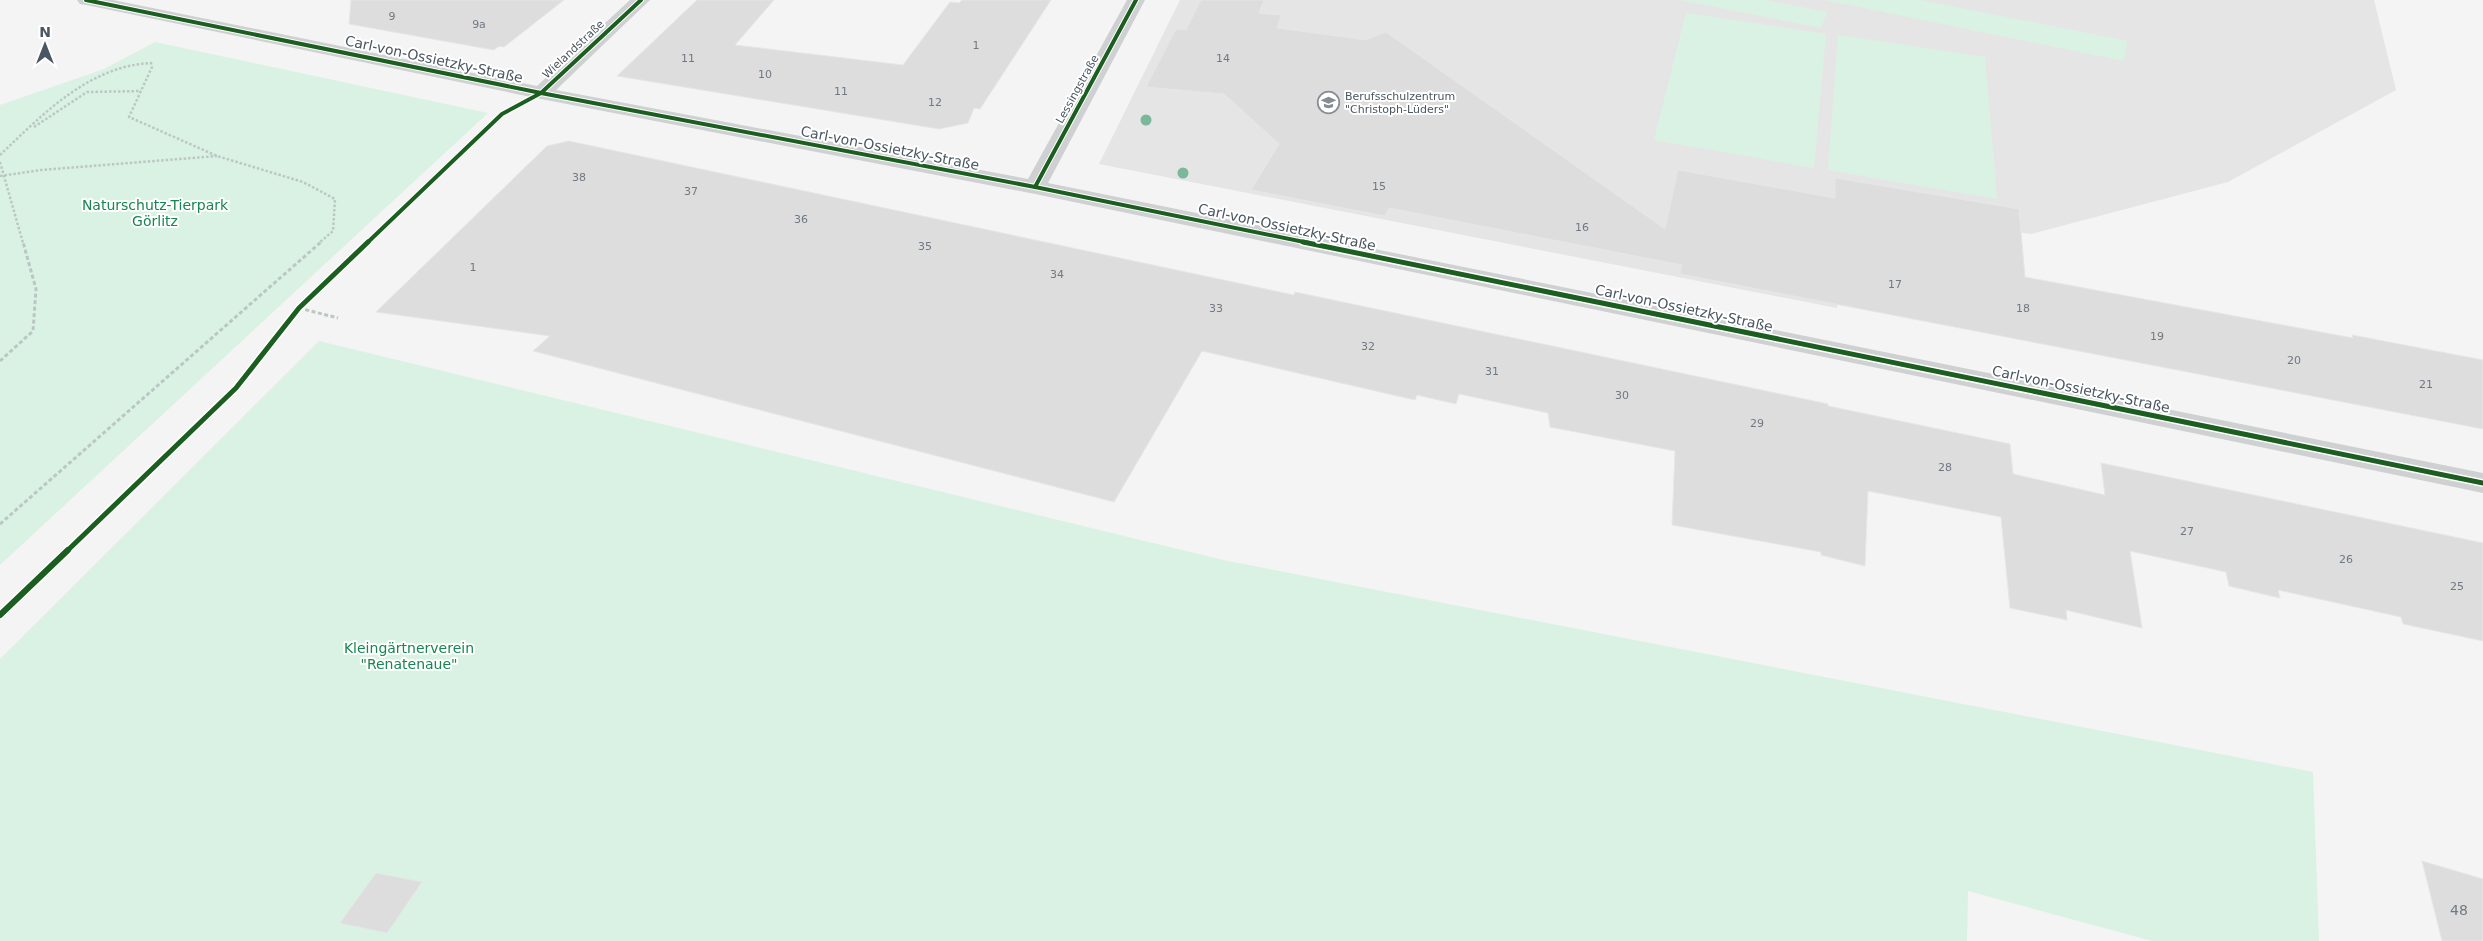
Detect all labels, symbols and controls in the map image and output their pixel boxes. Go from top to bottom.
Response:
house number: 9 [389,10,396,23]
street label: Wielandstraße [540,17,607,81]
house number: 9a [472,18,486,31]
north arrow [20,20,70,70]
text: N [39,24,51,40]
street label: Carl-von-Ossietzky-Straße [344,32,524,86]
house number: 1 [973,39,980,52]
house number: 11 [681,52,695,65]
house number: 14 [1216,52,1230,65]
street label: Lessingstraße [1053,53,1102,126]
house number: 10 [758,68,772,81]
house number: 11 [834,85,848,98]
school or university icon: Berufsschulzentrum "Christoph-Lüders" [1317,90,1341,114]
place label: Berufsschulzentrum "Christoph-Lüders" [1345,90,1455,116]
house number: 12 [928,96,942,109]
street label: Carl-von-Ossietzky-Straße [799,123,981,173]
house number: 38 [572,171,586,184]
house number: 15 [1372,180,1386,193]
house number: 37 [684,185,698,198]
park label: Naturschutz-Tierpark Görlitz [82,197,229,229]
street label: Carl-von-Ossietzky-Straße [1197,200,1377,254]
house number: 36 [794,213,808,226]
house number: 16 [1575,221,1589,234]
house number: 35 [918,240,932,253]
house number: 1 [470,261,477,274]
house number: 34 [1050,268,1064,281]
house number: 17 [1888,278,1902,291]
street label: Carl-von-Ossietzky-Straße [1594,281,1774,335]
house number: 33 [1209,302,1223,315]
house number: 18 [2016,302,2030,315]
house number: 19 [2150,330,2164,343]
house number: 32 [1361,340,1375,353]
house number: 20 [2287,354,2301,367]
street label: Carl-von-Ossietzky-Straße [1991,362,2171,416]
house number: 31 [1485,365,1499,378]
house number: 21 [2419,378,2433,391]
house number: 30 [1615,389,1629,402]
house number: 29 [1750,417,1764,430]
house number: 28 [1938,461,1952,474]
house number: 27 [2180,525,2194,538]
house number: 26 [2339,553,2353,566]
house number: 25 [2450,580,2464,593]
park label: Kleingärtnerverein "Renatenaue" [344,640,474,672]
house number: 48 [2450,902,2468,918]

